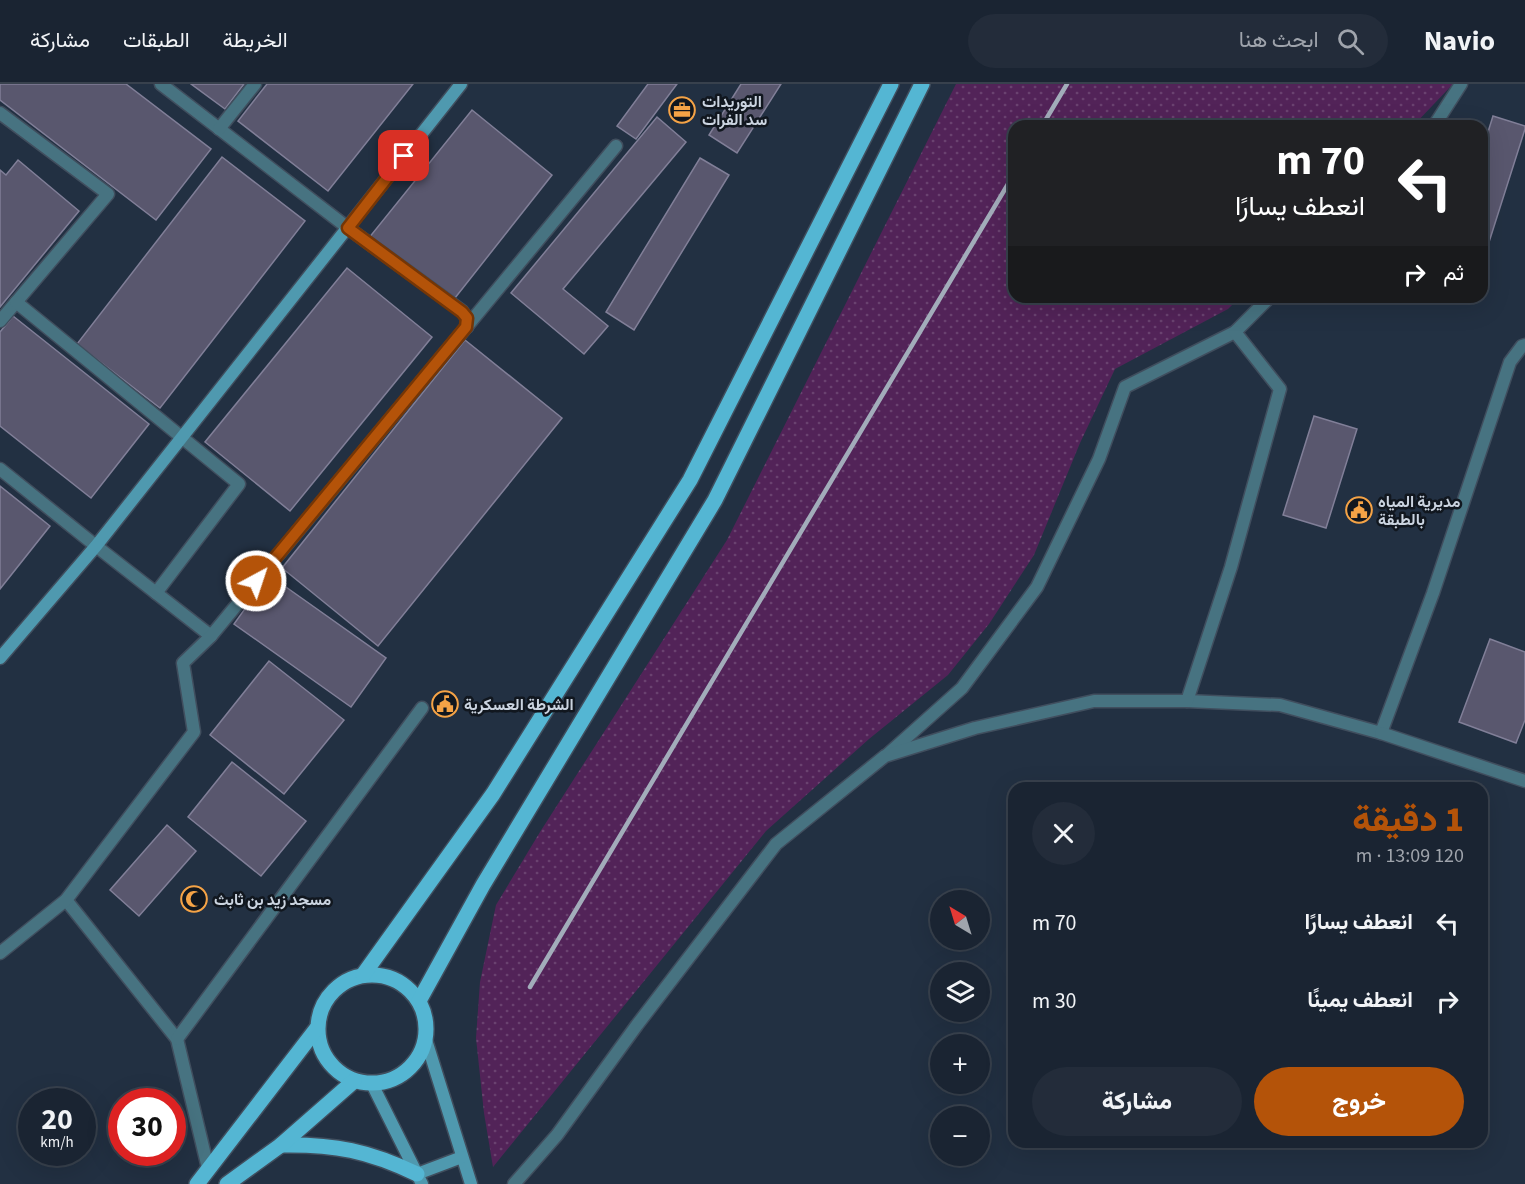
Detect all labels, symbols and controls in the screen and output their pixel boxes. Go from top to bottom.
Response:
search box [968,14,1388,68]
text: Navio [1424,21,1495,61]
text: ابحث هنا [1239,24,1319,56]
text: مشاركة [30,25,90,55]
text: الطبقات [123,25,190,55]
text: الخريطة [223,25,288,55]
icon: search [1334,25,1367,58]
place label: التوريدات سد الفرات [702,91,767,131]
office icon: التوريدات سد الفرات [667,95,697,125]
pin [378,130,429,181]
text: 70 m [1276,131,1365,191]
icon: arrive [387,139,420,172]
icon: left [1386,144,1464,222]
text: انعطف يسارًا [1235,187,1365,226]
text: ثم [1443,257,1464,289]
icon: right [1398,258,1431,291]
place label: مديرية المياه بالطبقة [1378,491,1461,531]
public building icon: مديرية المياه بالطبقة [1344,495,1374,525]
position arrow [224,549,288,613]
public building icon: الشرطة العسكرية [430,689,460,719]
place label: الشرطة العسكرية [464,694,574,716]
text: 1 دقيقة [1352,794,1464,845]
button: close [1032,802,1095,865]
text: 120 m · 13:09 [1356,842,1464,870]
mosque icon: مسجد زيد بن ثابث [179,884,209,914]
place label: مسجد زيد بن ثابث [214,889,332,911]
north arrow [930,890,990,950]
map controls [930,890,990,1166]
text: انعطف يسارًا [1304,906,1413,938]
text: 70 m [1032,907,1077,939]
icon: left [1431,907,1464,940]
button: layers [930,962,990,1022]
text: انعطف يمينًا [1307,984,1413,1016]
text: 30 m [1032,985,1077,1017]
icon: right [1431,985,1464,1018]
button: + [930,1034,990,1094]
button: مشاركة [1032,1067,1242,1136]
button: خروج [1254,1067,1464,1136]
speed limit sign: 30 [108,1088,186,1166]
text: 20 [41,1098,73,1141]
button: − [930,1106,990,1166]
text: km/h [40,1132,74,1153]

